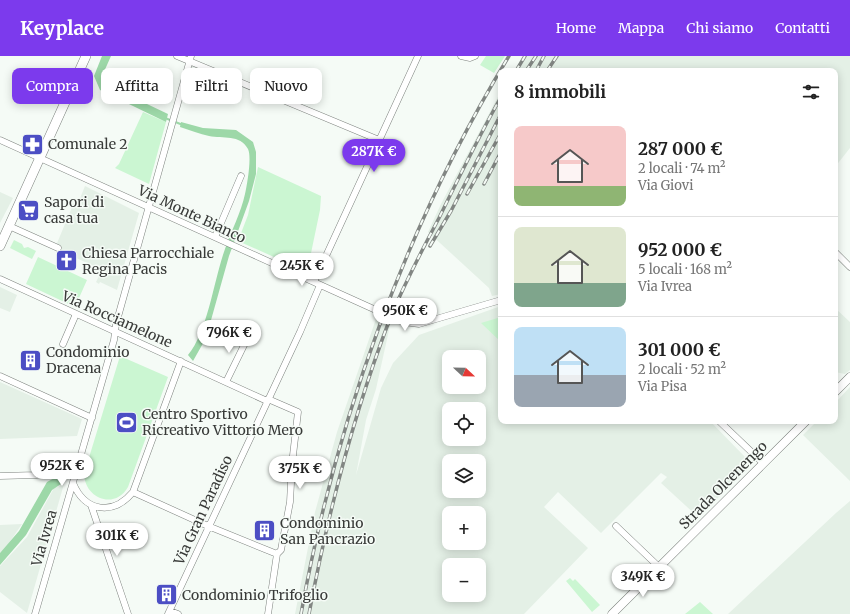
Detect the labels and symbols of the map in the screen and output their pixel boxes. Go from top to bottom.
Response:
pharmacy icon: Comunale 2 [19,131,45,157]
place label: Comunale 2 [48,135,128,153]
pin: 287K € [341,139,407,173]
street label: Via Monte Bianco [134,181,249,247]
place label: Sapori di casa tua [44,193,105,227]
supermarket icon: Sapori di casa tua [16,197,42,223]
place label: Chiesa Parrocchiale Regina Pacis [82,244,214,278]
church icon: Chiesa Parrocchiale Regina Pacis [54,248,80,274]
pin: 245K € [269,253,335,287]
street label: Via Rocciamelone [58,286,175,351]
pin: 950K € [372,298,438,332]
pin: 796K € [196,320,262,354]
place label: Condominio Dracena [46,343,129,377]
building icon: Condominio Dracena [17,347,43,373]
north arrow [442,350,486,394]
place label: Centro Sportivo Ricreativo Vittorio Mero [142,405,303,439]
sports icon: Centro Sportivo Ricreativo Vittorio Mero [113,409,139,435]
street label: Strada Olcenengo [675,437,771,533]
street label: Via Gran Paradiso [169,452,236,569]
pin: 952K € [29,453,95,487]
pin: 375K € [267,456,333,490]
street label: Via Ivrea [27,507,61,569]
place label: Condominio San Pancrazio [280,514,375,548]
building icon: Condominio San Pancrazio [252,518,278,544]
pin: 301K € [84,523,150,557]
pin: 349K € [610,564,676,598]
building icon: Condominio Trifoglio [153,582,179,608]
place label: Condominio Trifoglio [182,586,328,604]

